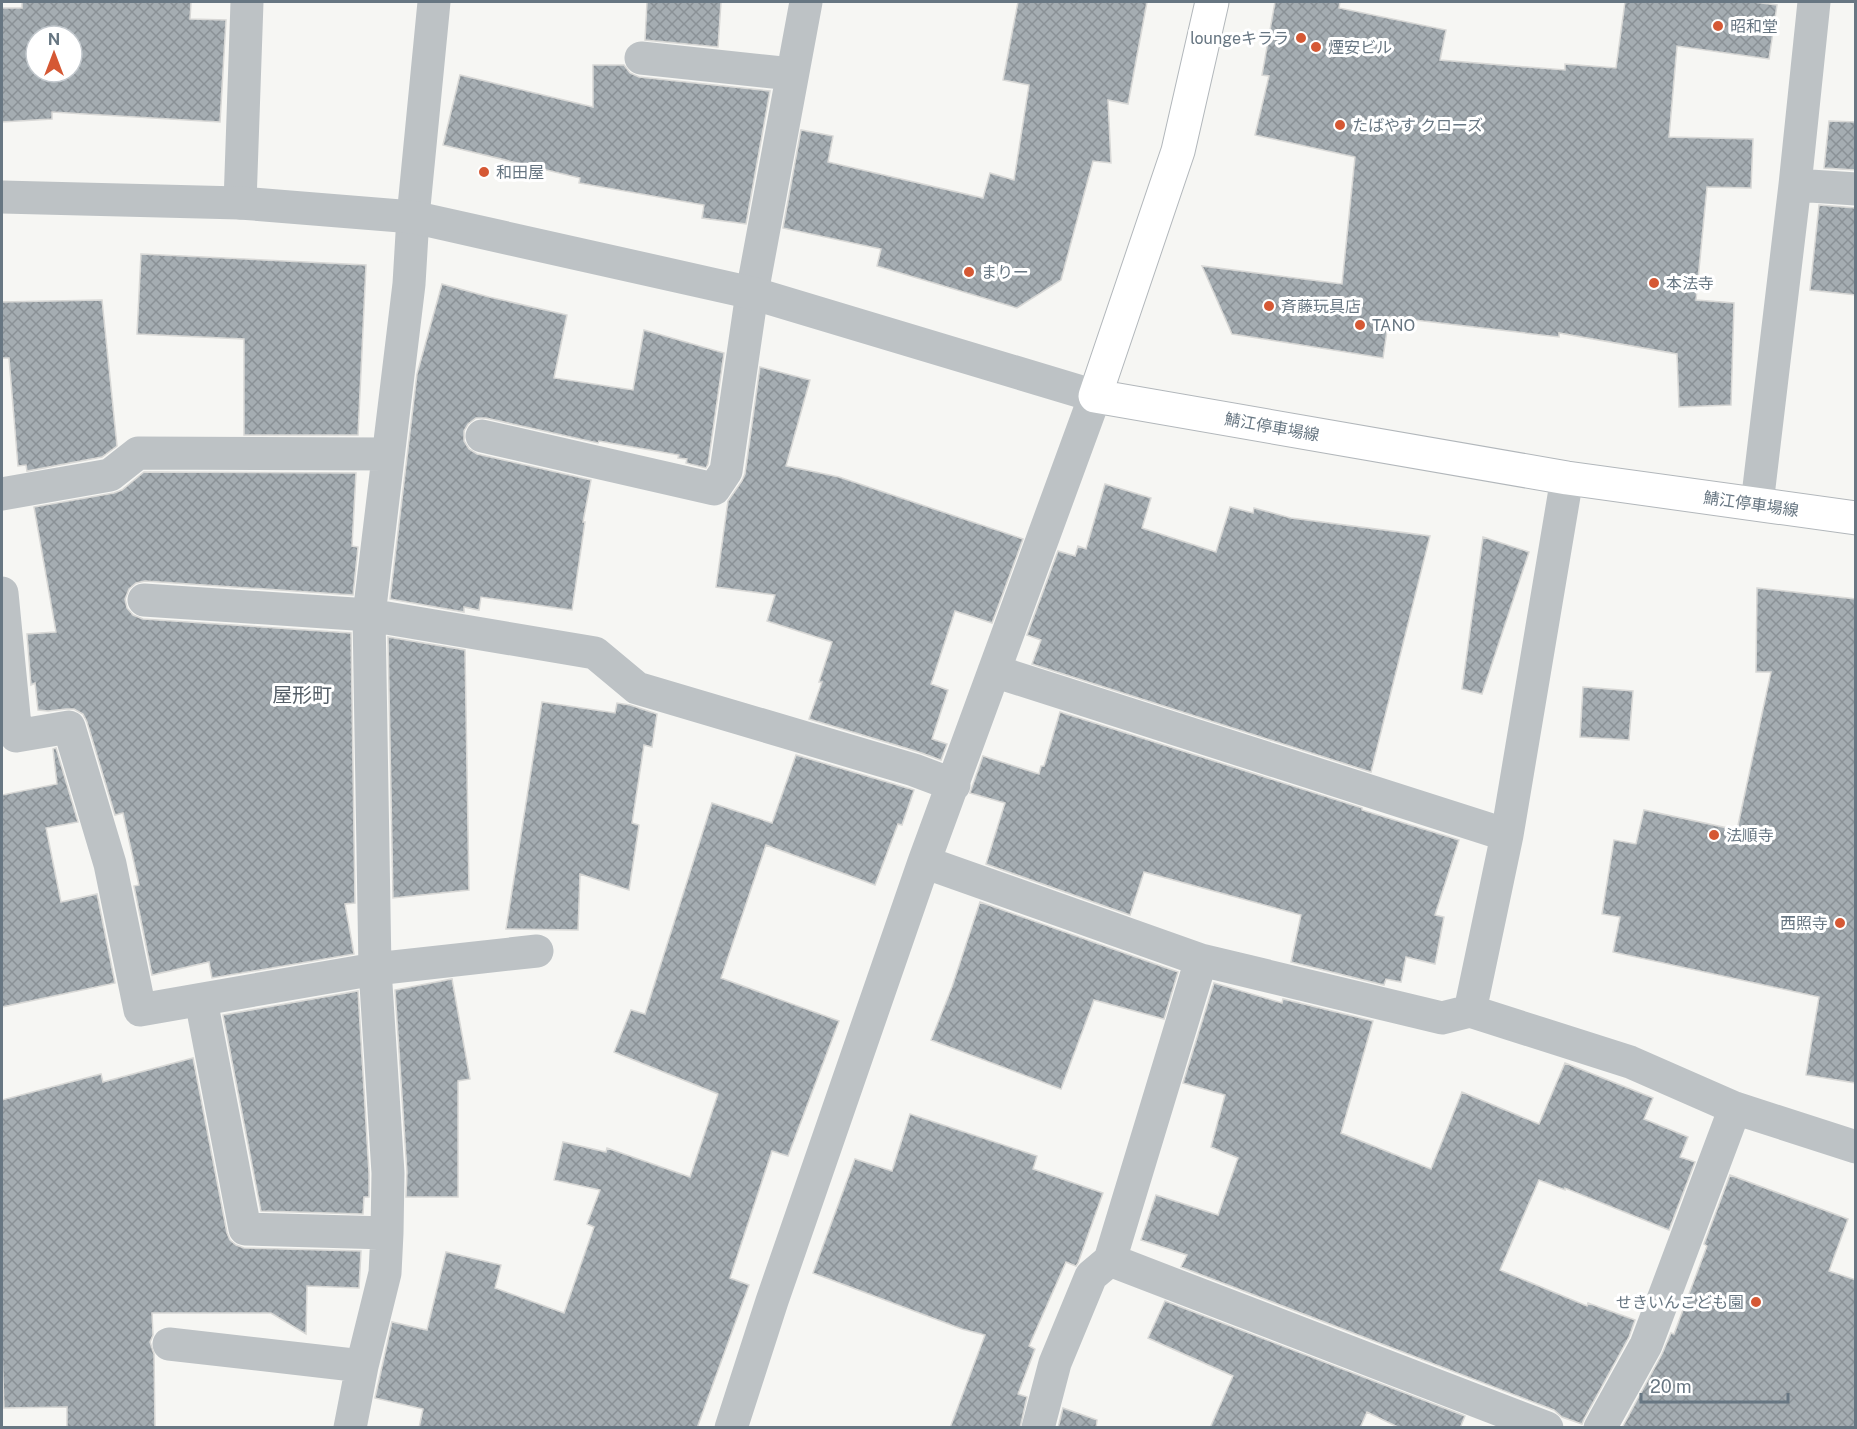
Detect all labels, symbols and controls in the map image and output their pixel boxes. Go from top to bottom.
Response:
place label: 昭和堂 [1730,17,1778,36]
marker: 昭和堂 [1711,19,1725,33]
north arrow [24,24,84,84]
place label: loungeキララ [1190,29,1289,48]
text: N [48,30,60,49]
marker: loungeキララ [1294,31,1308,45]
place label: 煙安ビル [1328,38,1392,57]
marker: 煙安ビル [1309,40,1323,54]
place label: たばやす クローズ [1352,116,1483,135]
marker: たばやす クローズ [1333,118,1347,132]
place label: 和田屋 [496,163,544,182]
marker: 和田屋 [477,165,491,179]
place label: まりー [981,263,1029,282]
marker: まりー [962,265,976,279]
place label: 本法寺 [1666,274,1714,293]
marker: 本法寺 [1647,276,1661,290]
place label: 斉藤玩具店 [1281,297,1361,316]
marker: 斉藤玩具店 [1262,299,1276,313]
place label: TANO [1372,316,1415,335]
marker: TANO [1353,318,1367,332]
street label: 鯖江停車場線 [1223,409,1321,445]
street label: 鯖江停車場線 [1702,488,1800,520]
district label: 屋形町 [272,683,332,707]
place label: 法順寺 [1726,826,1774,845]
marker: 法順寺 [1707,828,1721,842]
place label: 西照寺 [1780,914,1828,933]
marker: 西照寺 [1833,916,1847,930]
place label: せきいんこども園 [1616,1293,1744,1312]
marker: せきいんこども園 [1749,1295,1763,1309]
scale bar [1641,1366,1788,1404]
text: 20 m [1650,1376,1692,1397]

